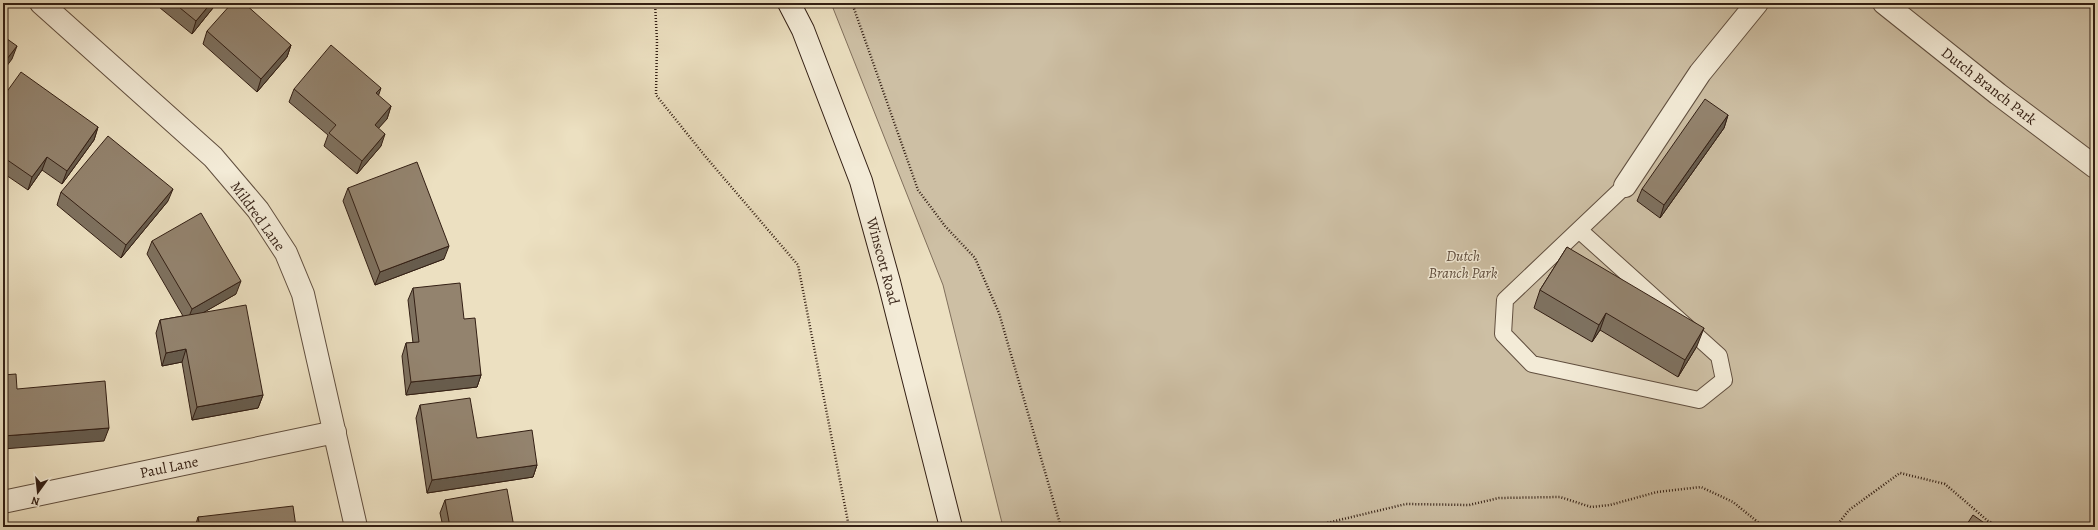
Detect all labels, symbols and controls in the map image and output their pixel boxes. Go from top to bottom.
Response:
street label: Dutch Branch Park [1937,42,2041,130]
street label: Mildred Lane [226,177,290,255]
street label: Winscott Road [861,214,904,308]
park label: Dutch Branch Park [1429,246,1498,283]
street label: Paul Lane [138,451,200,483]
north arrow [18,472,58,512]
text: N [30,493,41,509]

